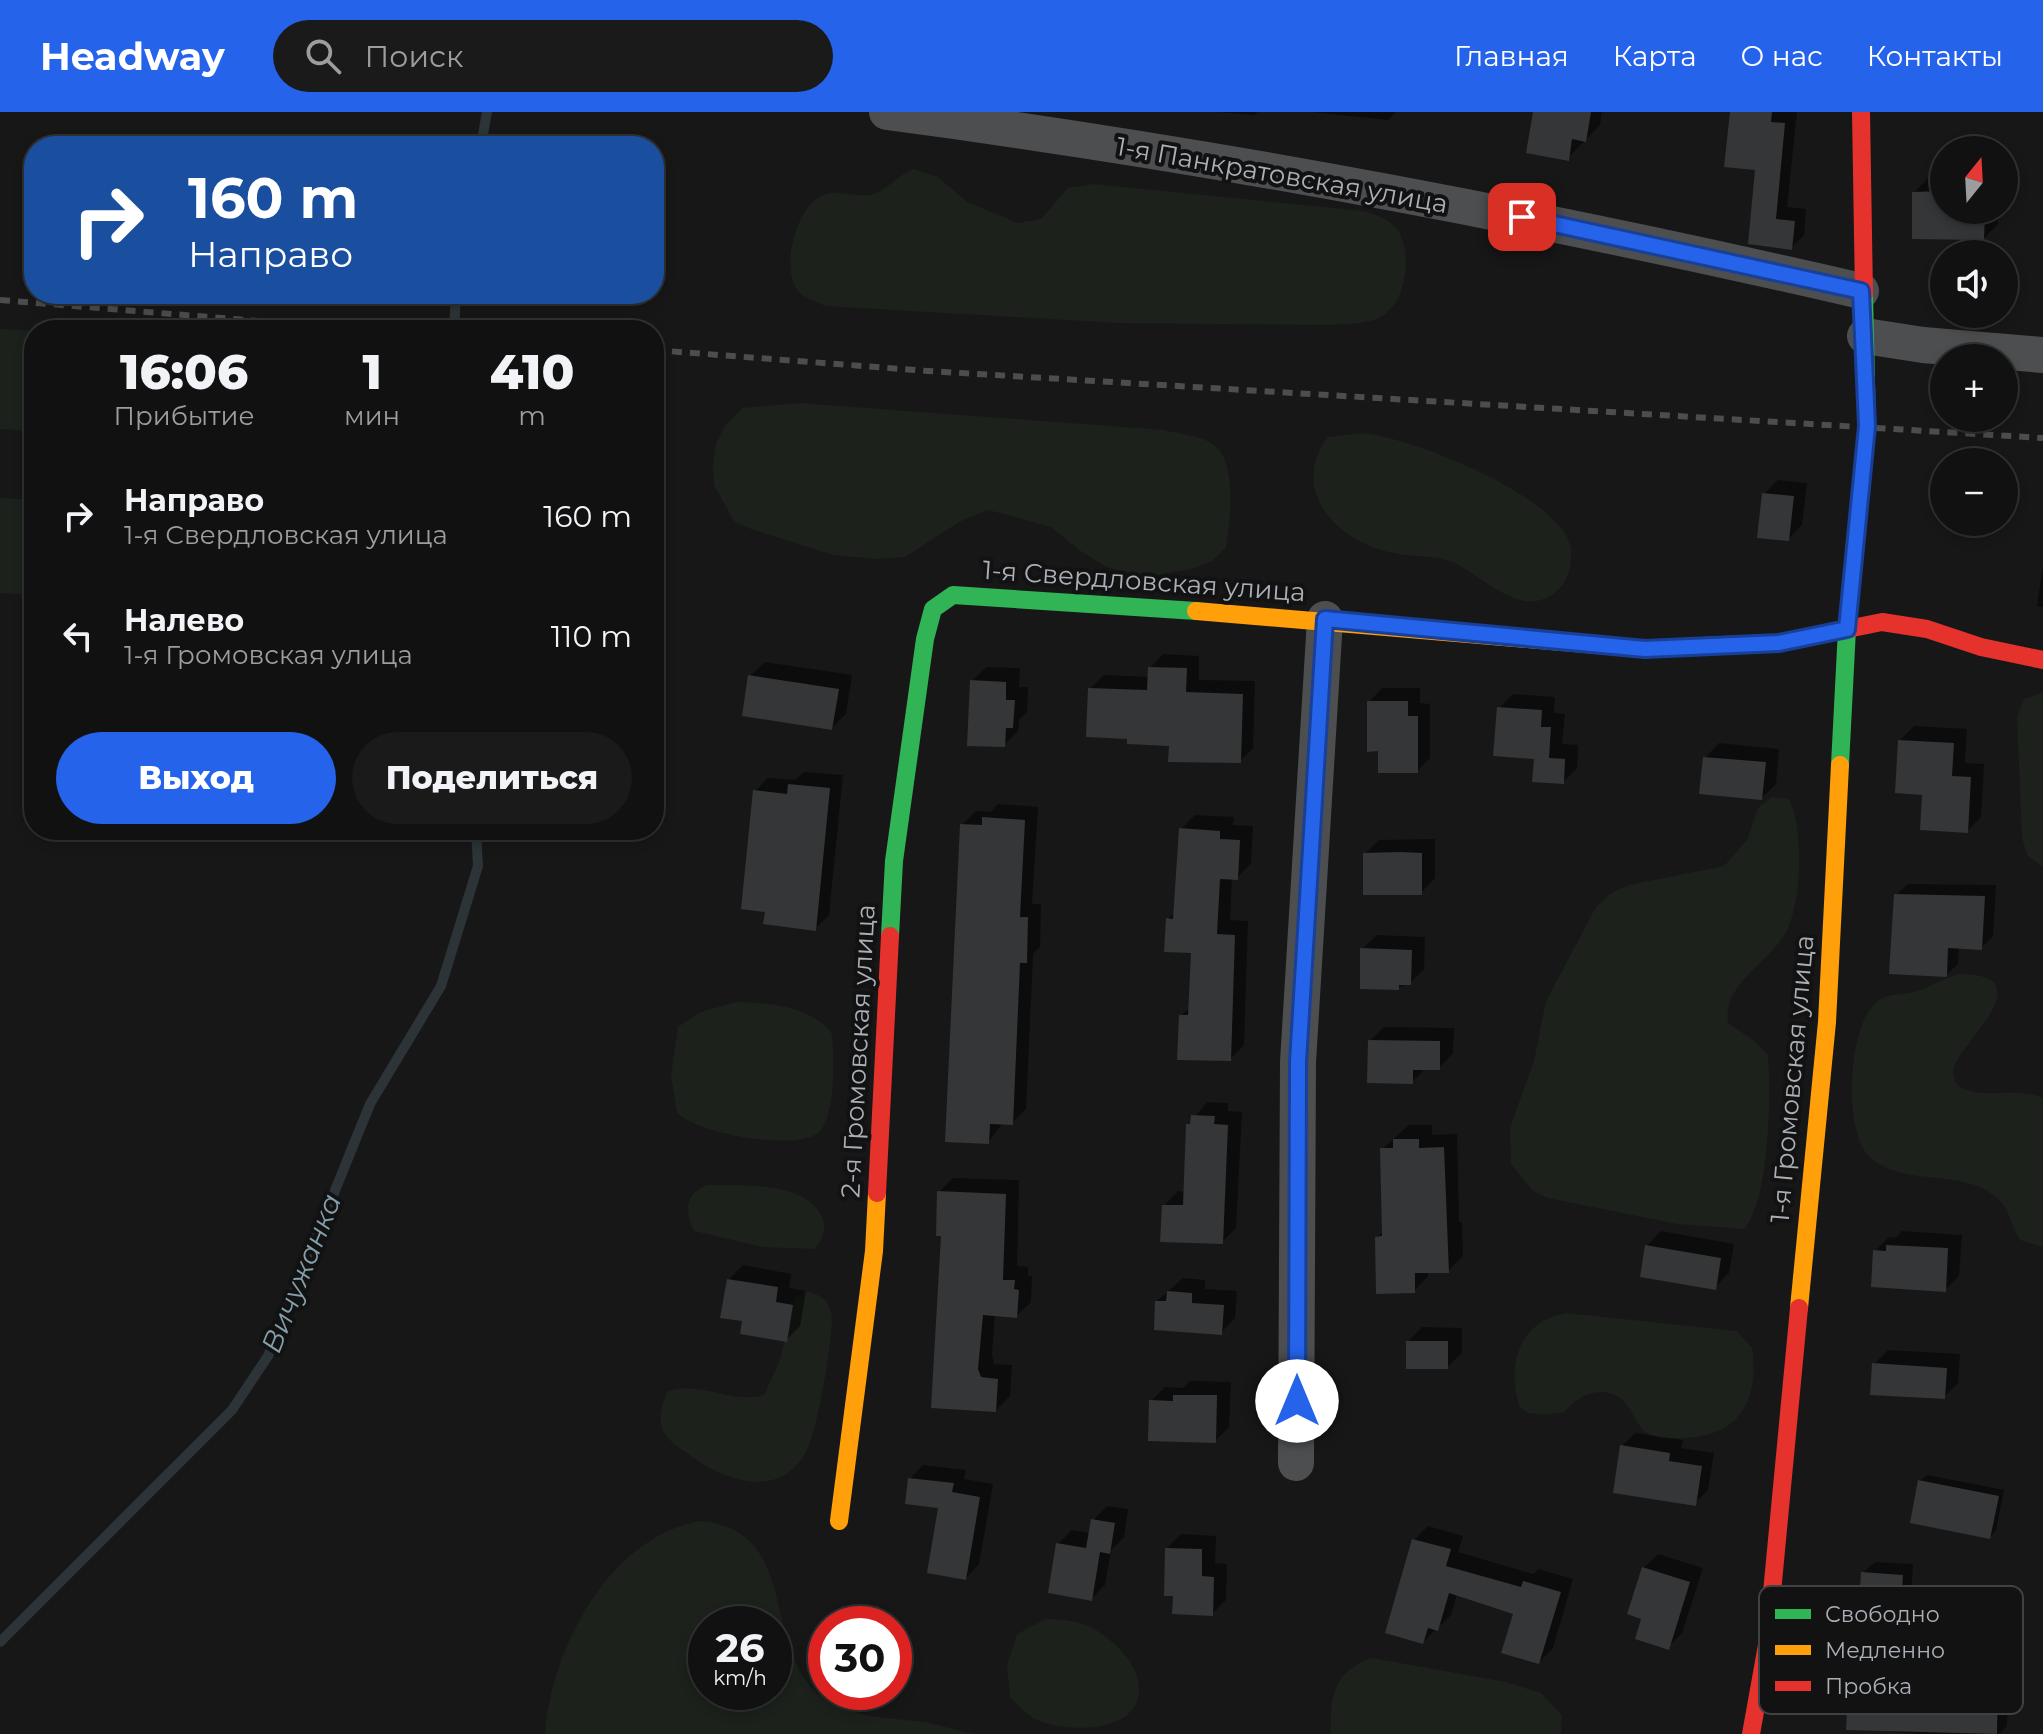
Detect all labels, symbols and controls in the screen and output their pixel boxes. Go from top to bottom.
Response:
search box [273,20,833,92]
text: Headway [40,33,225,80]
icon: search [301,34,345,78]
text: Поиск [365,38,463,75]
text: Главная [1454,39,1569,73]
text: Карта [1613,39,1697,73]
text: О нас [1741,39,1823,73]
text: Контакты [1867,39,2003,73]
street label: 1-я Панкратовская улица [1114,130,1450,220]
north arrow [1930,136,2018,224]
map controls [1930,136,2018,536]
text: 160 m [188,164,358,232]
icon: right [56,168,160,272]
pin [1488,183,1556,251]
icon: arrive [1500,195,1544,239]
text: Направо [188,232,353,276]
button: sound [1930,240,2018,328]
text: 16:06 [120,343,248,401]
text: 1 [362,343,382,401]
text: 410 [490,343,574,401]
button: + [1930,344,2018,432]
text: Прибытие [114,400,255,432]
text: мин [344,400,400,432]
text: m [518,400,546,432]
button: − [1930,448,2018,536]
text: Направо [124,482,264,519]
icon: right [56,494,100,538]
text: 160 m [543,498,632,535]
text: 1-я Свердловская улица [124,519,448,551]
street label: 1-я Свердловская улица [981,554,1307,608]
text: Налево [124,602,244,639]
icon: left [56,614,100,658]
text: 110 m [551,618,632,655]
text: 1-я Громовская улица [124,639,413,671]
button: Выход [56,732,336,824]
button: Поделиться [352,732,632,824]
street label: 2-я Громовская улица [834,903,882,1199]
street label: 1-я Громовская улица [1763,934,1821,1224]
water label: Вичужанка [254,1189,348,1357]
position arrow [1255,1359,1339,1443]
legend [1759,1586,2023,1714]
text: Свободно [1825,1601,1940,1628]
speed limit sign: 30 [808,1606,912,1710]
text: 26 [715,1623,765,1672]
text: Медленно [1825,1637,1945,1664]
text: km/h [713,1666,767,1690]
text: Пробка [1825,1673,1912,1700]

